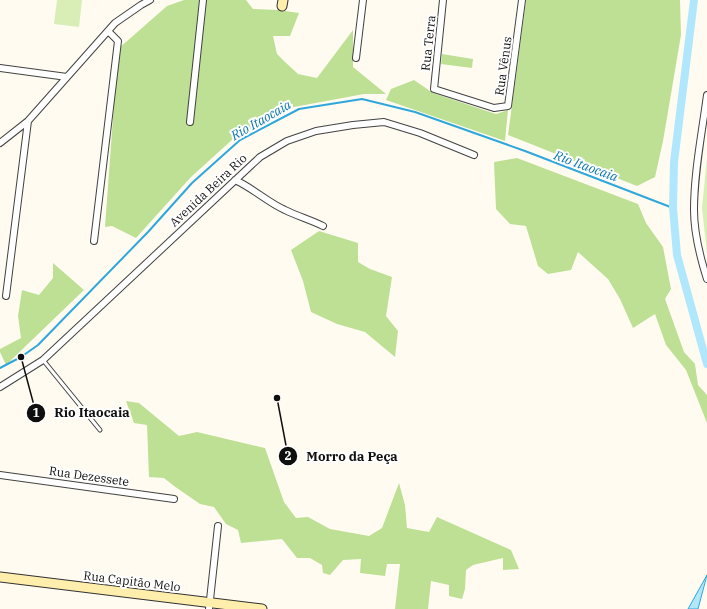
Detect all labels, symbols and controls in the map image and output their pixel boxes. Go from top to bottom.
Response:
street label: Rua Terra [418,14,438,71]
street label: Rua Vênus [491,35,515,96]
water label: Rio Itaocaia [227,96,294,145]
water label: Rio Itaocaia [551,146,620,185]
street label: Avenida Beira Rio [166,150,250,230]
callout: Rio Itaocaia [26,400,137,425]
text: Rio Itaocaia [54,404,130,421]
text: 1 [32,405,40,420]
callout: Morro da Peça [278,444,405,469]
text: 2 [284,448,292,463]
text: Morro da Peça [306,448,398,465]
street label: Rua Dezessete [48,463,130,489]
street label: Rua Capitão Melo [83,568,182,594]

